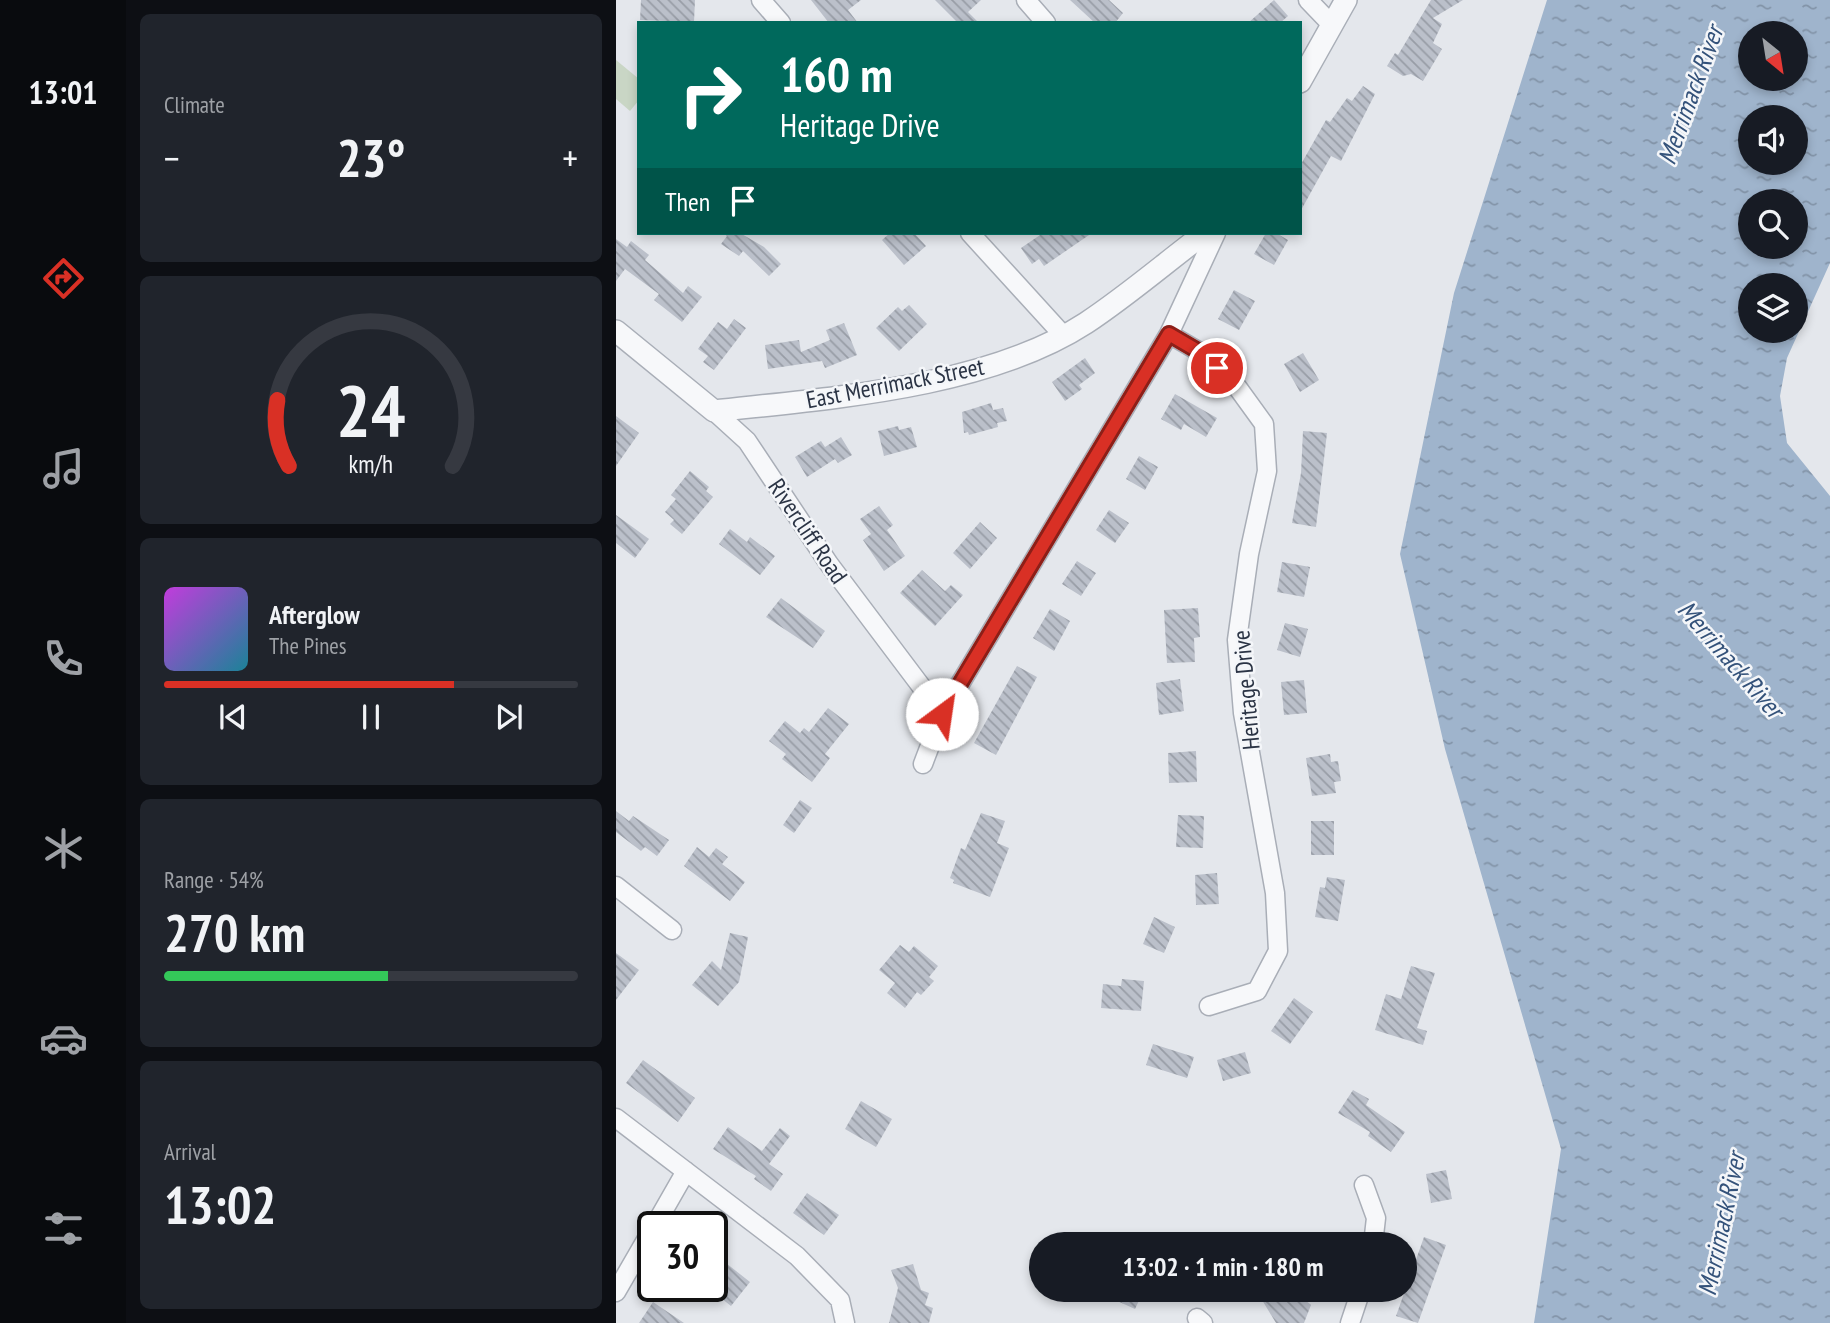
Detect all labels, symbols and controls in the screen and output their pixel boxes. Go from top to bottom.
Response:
water label: Merrimack River [1650,18,1732,169]
north arrow [1738,21,1808,91]
map controls [1738,21,1808,343]
text: 160 m [780,42,893,106]
icon: right [665,49,756,140]
text: 13:01 [28,71,98,113]
text: Climate [164,90,225,119]
text: Heritage Drive [780,104,940,146]
button: sound [1738,105,1808,175]
text: 23° [337,124,405,191]
text: − [164,133,180,182]
text: + [562,133,578,182]
icon: arrive [724,182,762,220]
text: Then [665,185,710,218]
button: search [1738,189,1808,259]
icon: directions [39,254,88,303]
button: layers [1738,273,1808,343]
pin [1187,338,1247,398]
icon: arrive [1198,349,1236,387]
street label: East Merrimack Street [803,350,987,415]
text: 24 [336,362,406,456]
icon: music [39,444,88,493]
text: km/h [349,447,393,479]
street label: Rivercliff Road [762,472,854,590]
water label: Merrimack River [1671,594,1793,727]
text: Afterglow [269,598,360,631]
street label: Heritage Drive [1225,629,1267,751]
text: The Pines [269,631,347,660]
icon: phone [39,634,88,683]
position arrow [905,677,979,751]
icon: previous [214,698,252,736]
icon: pause [352,698,390,736]
icon: next [490,698,528,736]
icon: climate [39,824,88,873]
text: Range · 54% [164,865,264,894]
text: 270 km [164,899,305,966]
icon: car [39,1014,88,1063]
text: Arrival [164,1137,216,1166]
water label: Merrimack River [1690,1146,1753,1298]
text: 13:02 [164,1171,276,1238]
icon: filters [39,1204,88,1253]
speed limit sign: 30 [637,1211,728,1302]
text: 13:02 · 1 min · 180 m [1123,1250,1323,1283]

